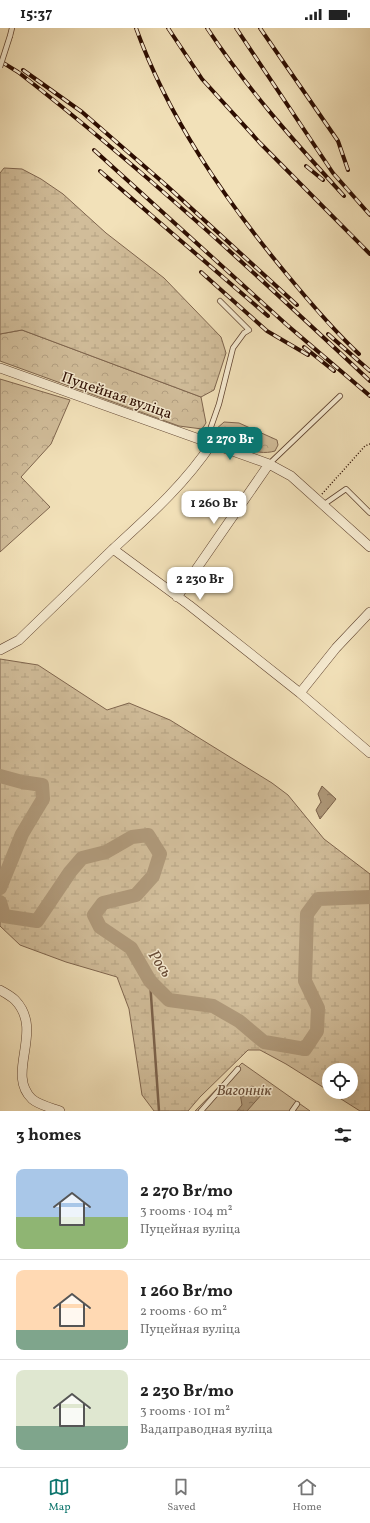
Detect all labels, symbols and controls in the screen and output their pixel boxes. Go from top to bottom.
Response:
text: 15:37 [20,4,52,25]
street label: Пуцейная вуліца [58,368,175,425]
pin: 2 270 Br [189,427,271,461]
text: 2 270 Br [206,431,254,449]
pin: 1 260 Br [173,491,255,525]
text: 1 260 Br [190,495,238,513]
pin: 2 230 Br [159,567,241,601]
text: 2 230 Br [176,571,224,589]
water label: Рось [142,946,177,983]
map controls [322,1063,358,1099]
button: locate [322,1063,358,1099]
park label: Вагоннік [217,1081,272,1102]
text: 3 homes [16,1124,81,1147]
icon: filters [332,1124,354,1146]
text: 2 270 Br/mo [140,1180,233,1203]
icon: home [48,1185,96,1233]
text: 3 rooms · 104 m² [140,1203,233,1221]
text: Пуцейная вуліца [140,1221,240,1239]
text: 1 260 Br/mo [140,1280,233,1303]
icon: home [48,1286,96,1334]
text: 2 rooms · 60 m² [140,1303,227,1321]
text: Пуцейная вуліца [140,1321,240,1339]
text: 2 230 Br/mo [140,1380,234,1403]
icon: home [48,1386,96,1434]
text: 3 rooms · 101 m² [140,1403,230,1421]
text: Вадаправодная вуліца [140,1421,273,1439]
tab: Map [48,1476,70,1515]
tab: Saved [167,1476,196,1515]
tab: Home [292,1476,322,1515]

